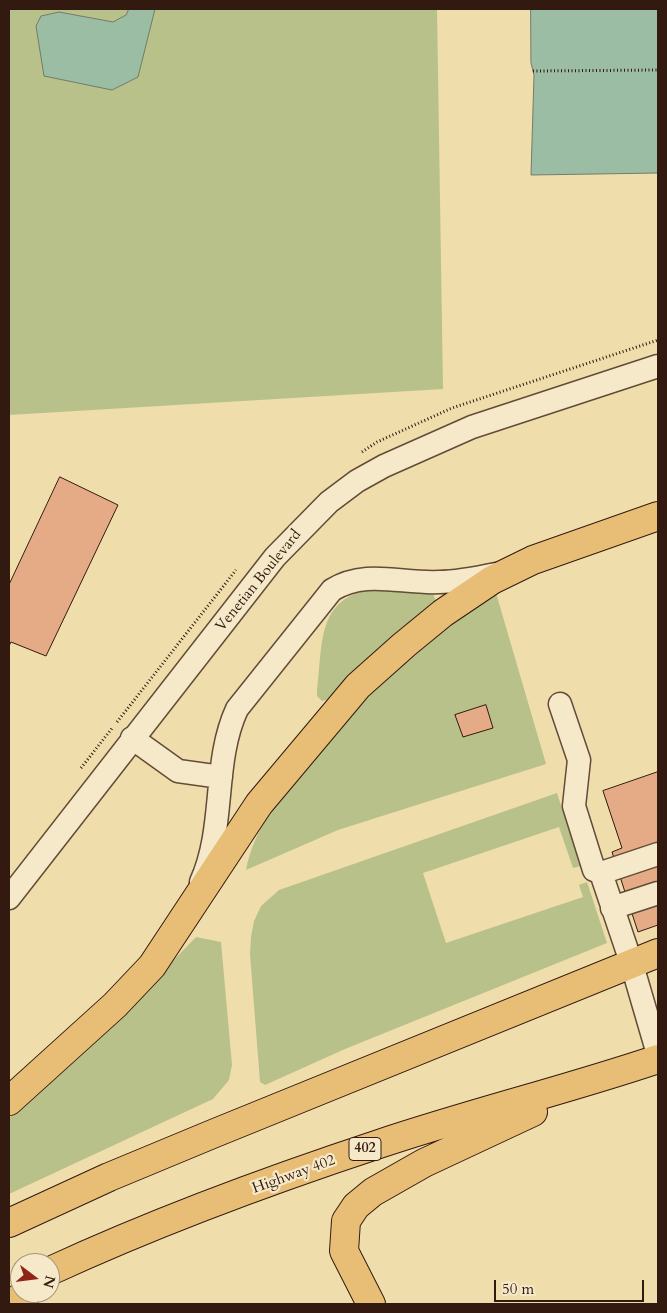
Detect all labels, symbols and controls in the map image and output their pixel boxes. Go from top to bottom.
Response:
street label: Venetian Boulevard [212,526,306,636]
road number: 402 [349,1138,381,1160]
street label: Highway 402 [250,1152,338,1198]
north arrow [10,1253,60,1303]
scale bar [497,1270,647,1302]
text: N [38,1273,60,1290]
text: 50 m [502,1279,534,1299]

